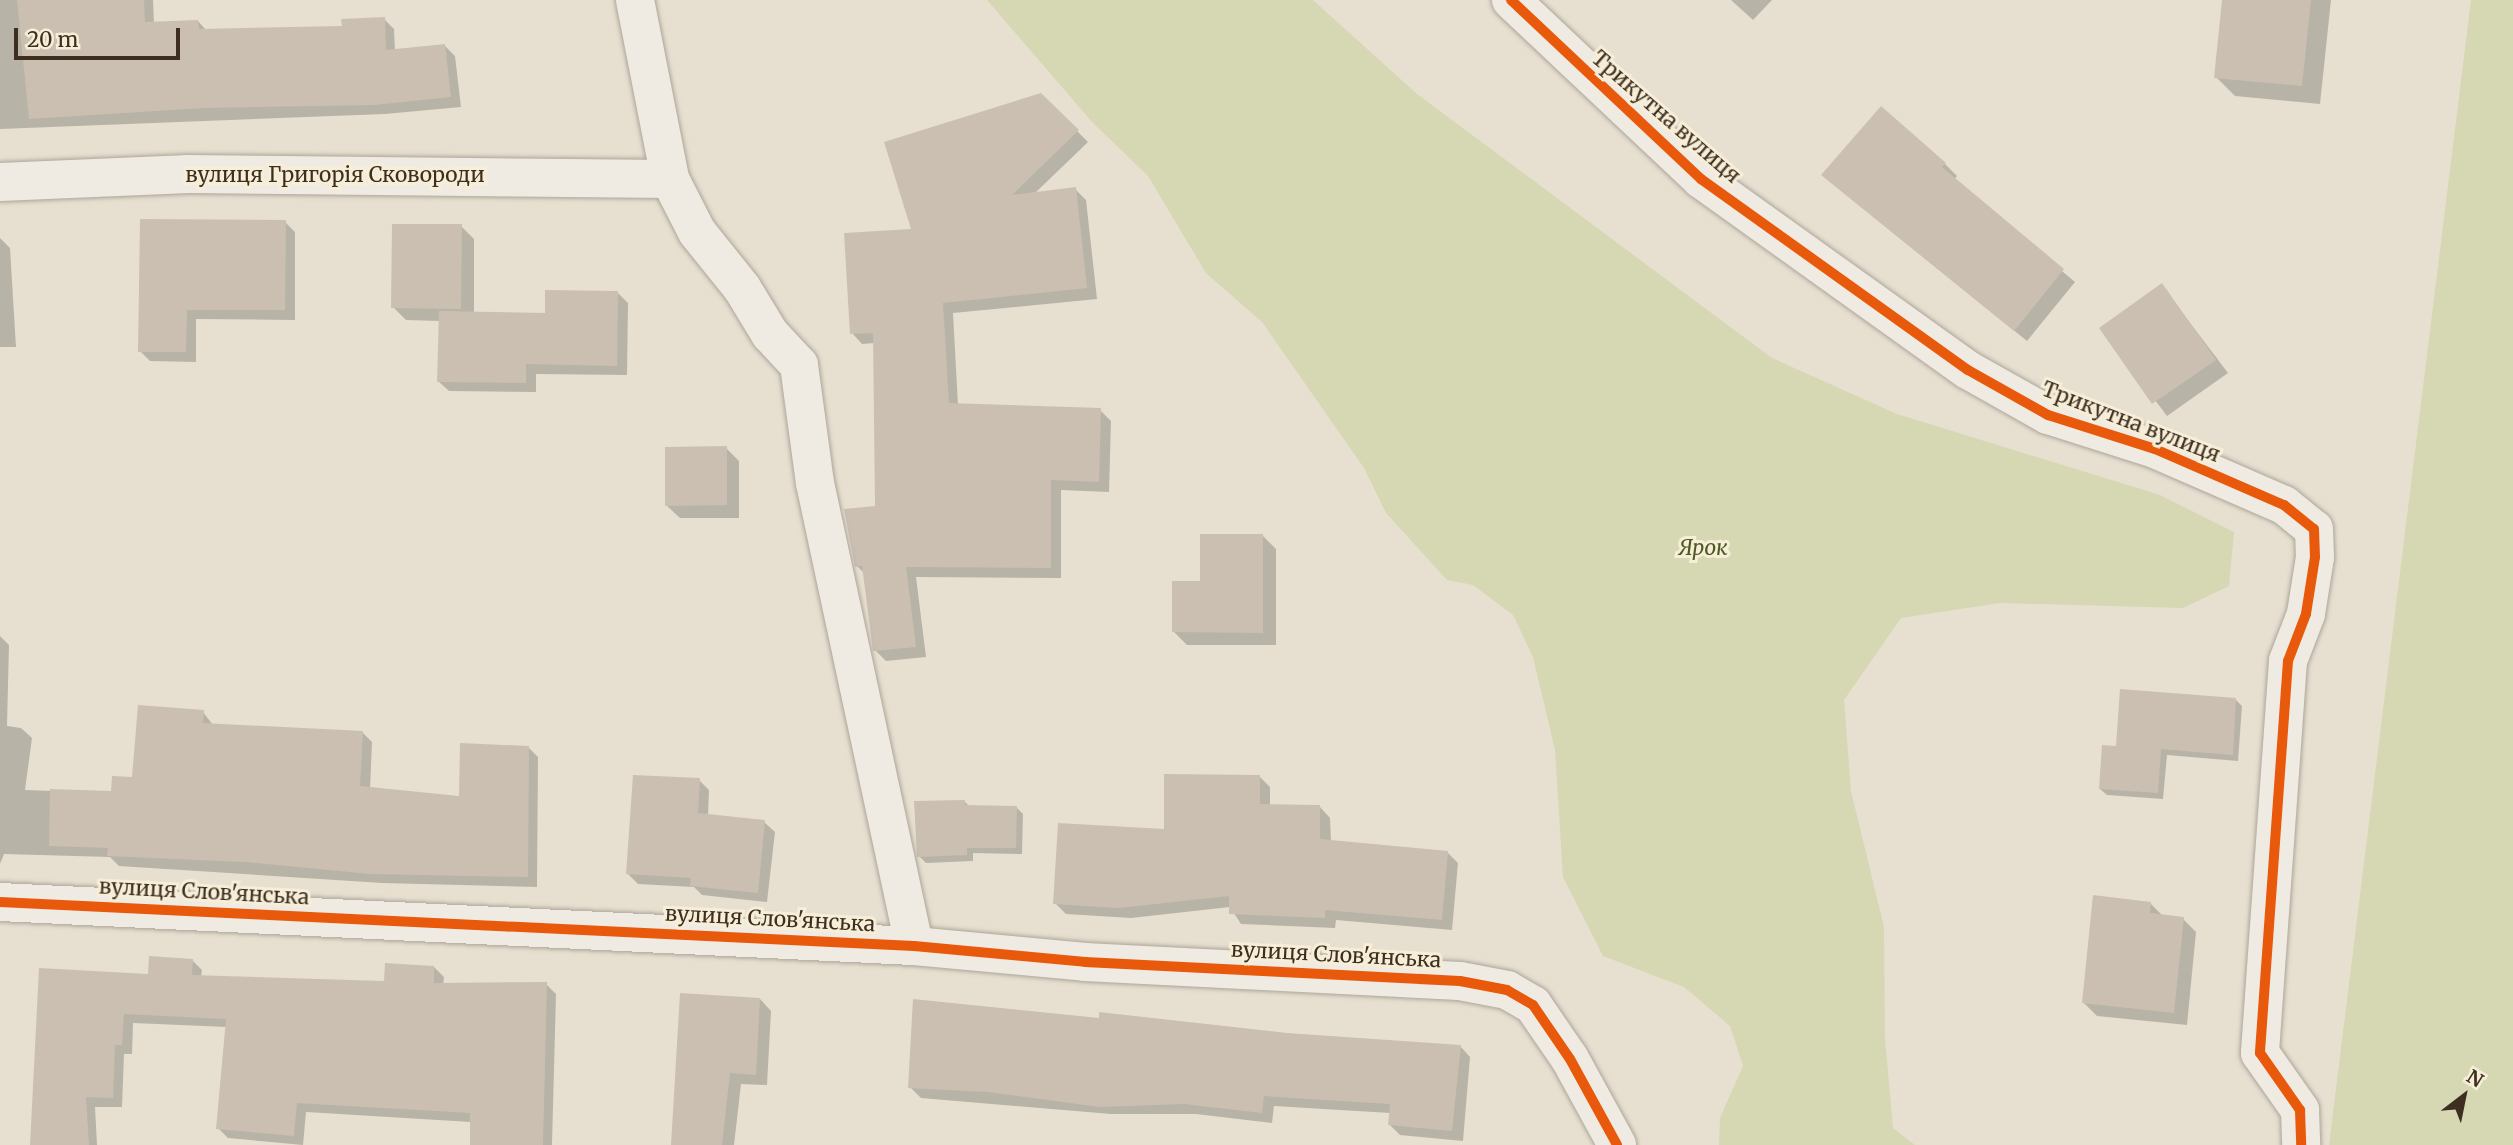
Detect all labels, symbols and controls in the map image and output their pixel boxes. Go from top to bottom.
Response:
scale bar [18,14,184,58]
text: 20 m [27,26,78,53]
street label: Трикутна вулиця [1586,46,1746,188]
street label: вулиця Григорія Сковороди [185,162,485,188]
street label: Трикутна вулиця [2038,376,2224,468]
park label: Ярок [1678,535,1728,561]
street label: вулиця Слов'янська [98,874,310,910]
street label: вулиця Слов'янська [664,901,876,937]
street label: вулиця Слов'янська [1230,937,1442,973]
north arrow [2429,1061,2499,1131]
text: N [2462,1064,2488,1092]

